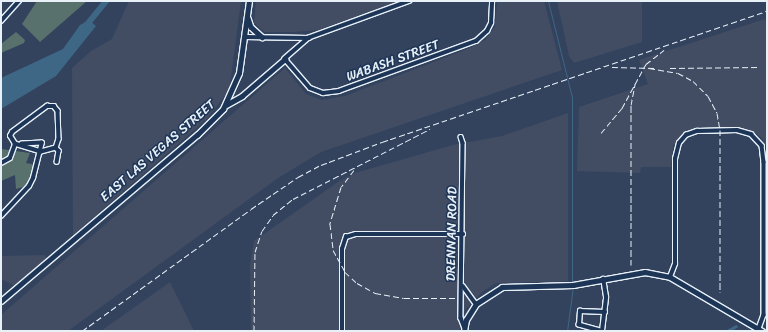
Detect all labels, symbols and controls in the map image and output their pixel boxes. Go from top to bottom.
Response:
street label: WABASH STREET [344,37,442,85]
street label: EAST LAS VEGAS STREET [98,97,218,205]
street label: DRENNAN ROAD [443,187,461,281]

